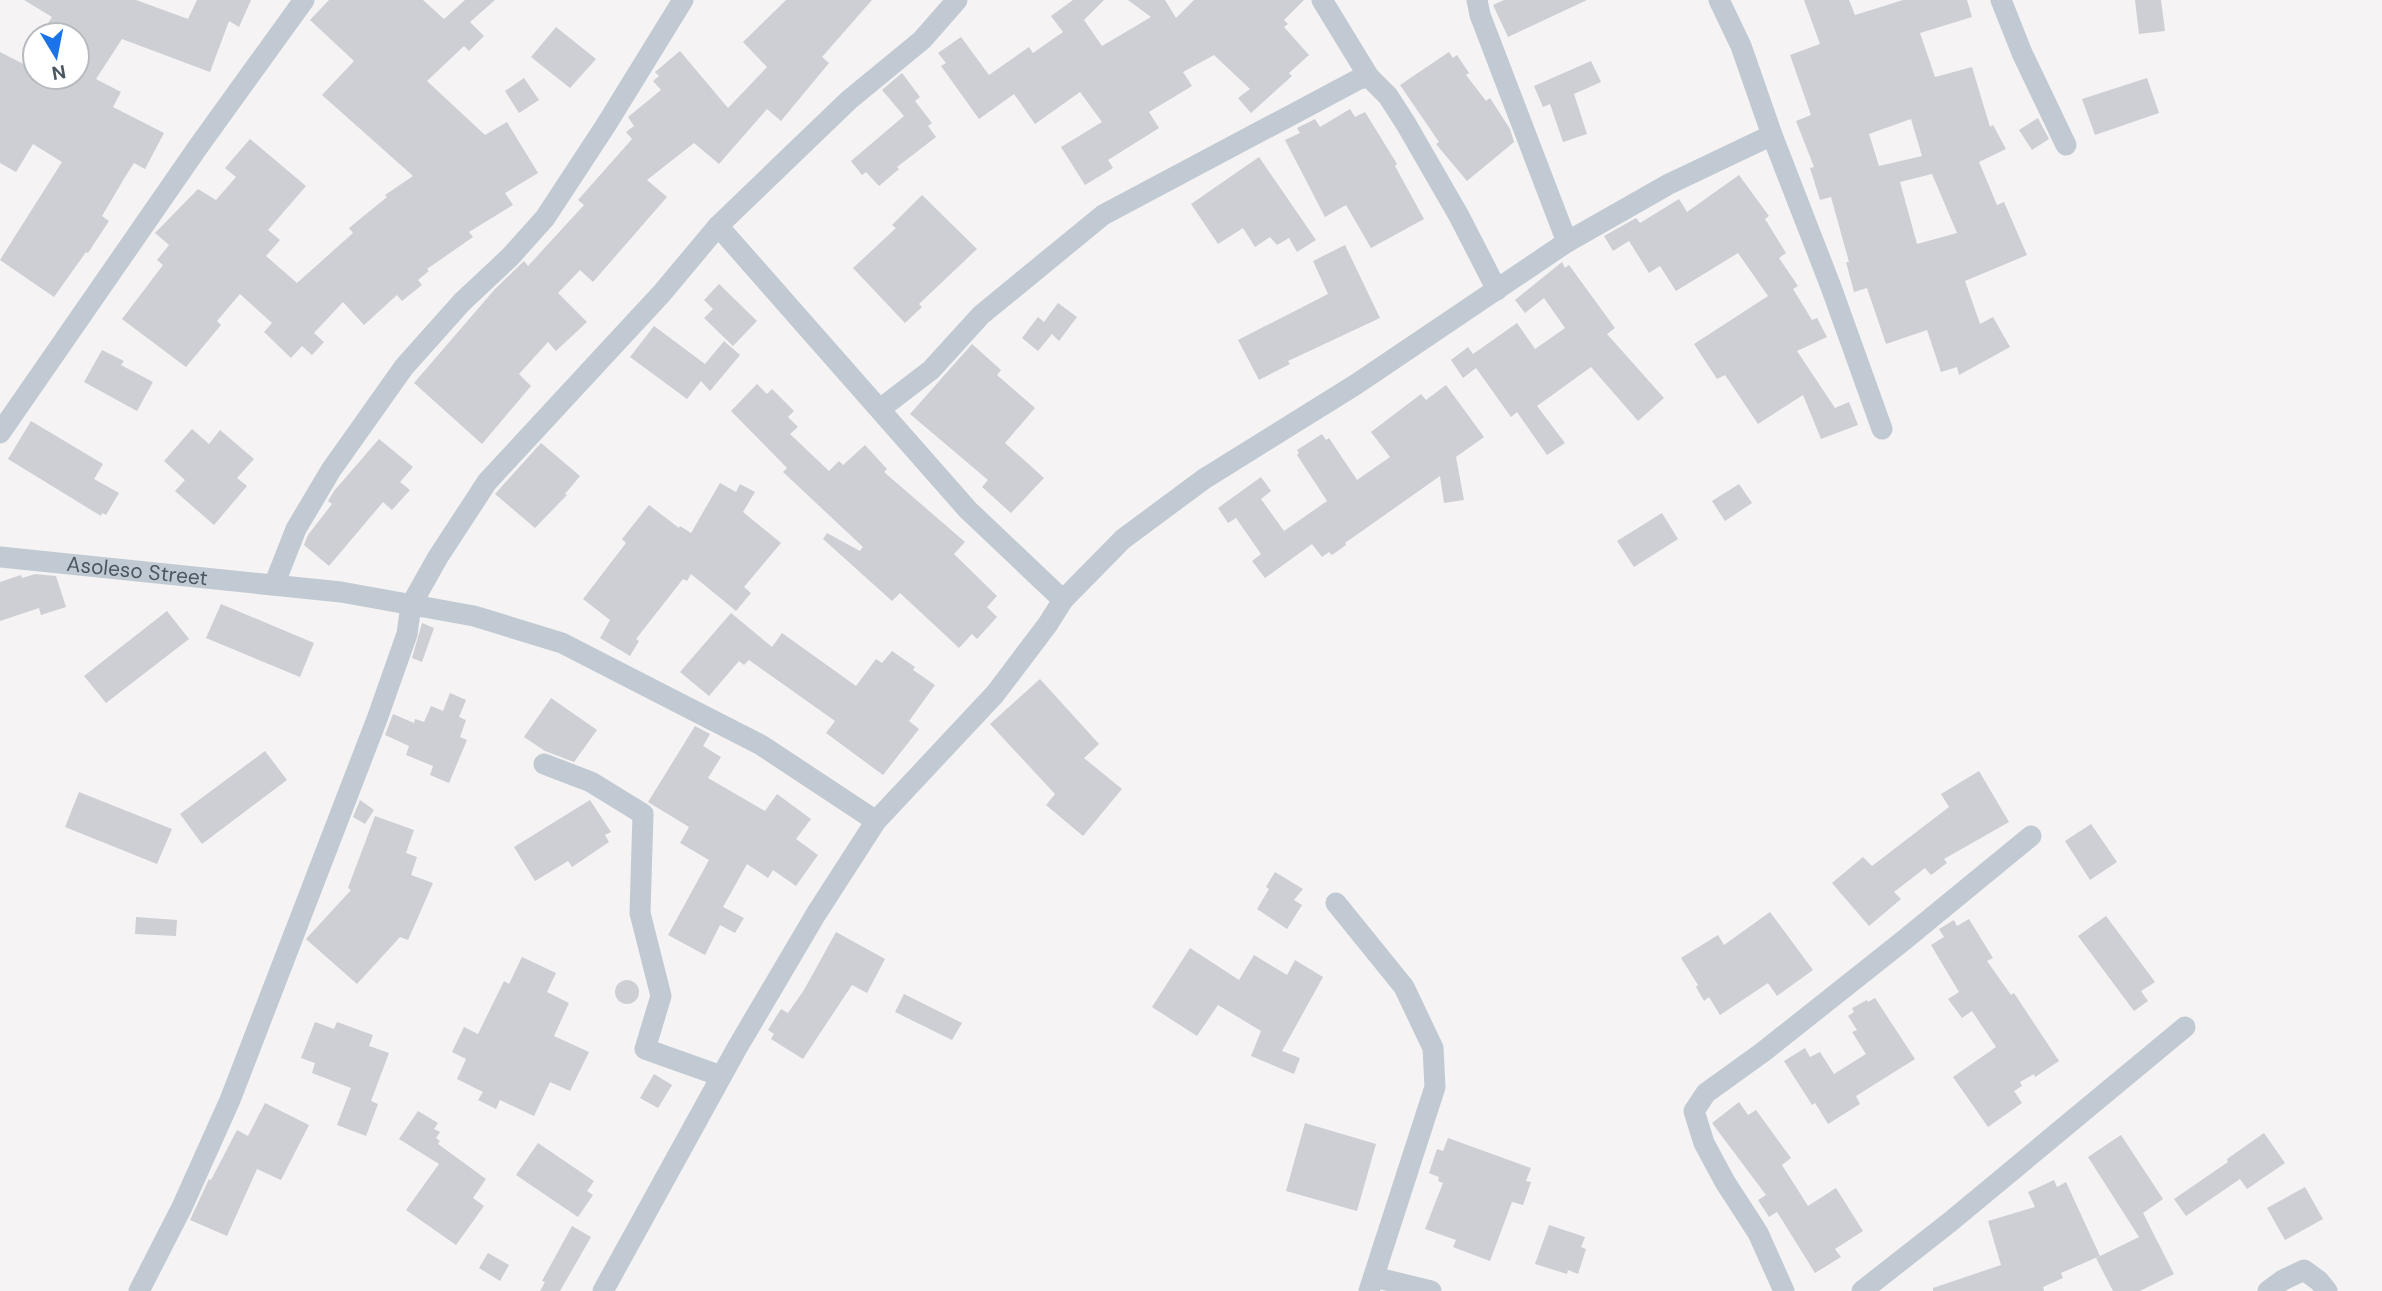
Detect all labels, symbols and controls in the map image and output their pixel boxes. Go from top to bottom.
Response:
north arrow [21,21,91,91]
text: N [50,59,68,86]
street label: Asoleso Street [65,550,209,592]

